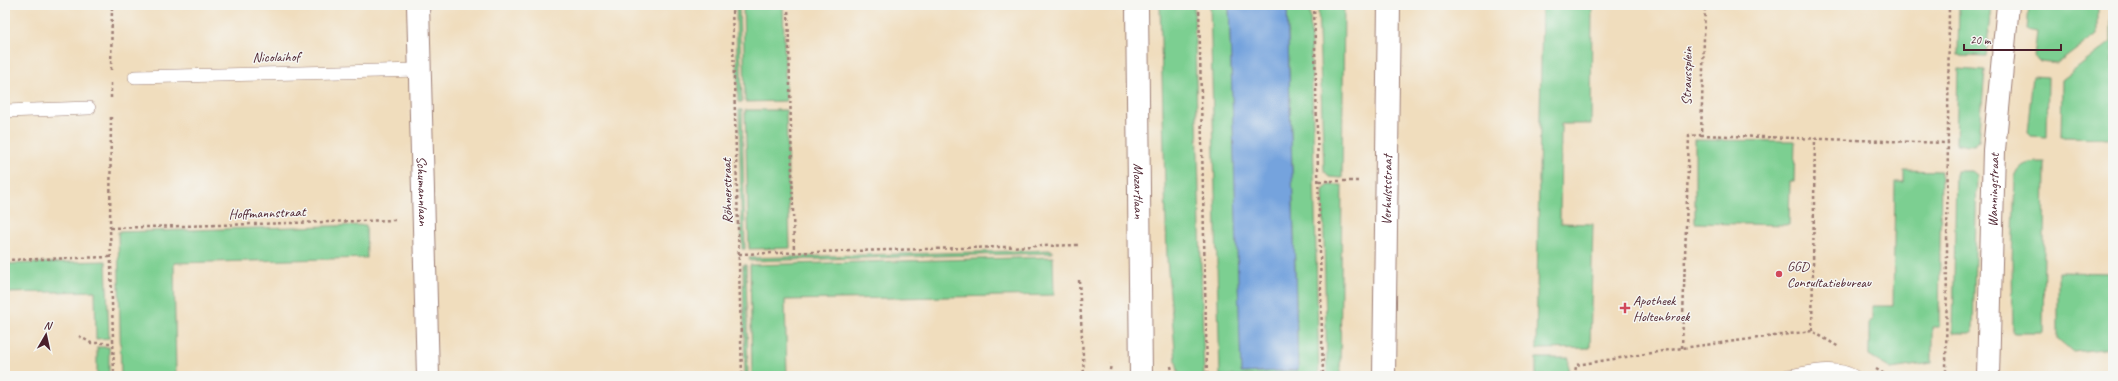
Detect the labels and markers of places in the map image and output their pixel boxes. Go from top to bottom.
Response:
place label: GGD Consultatiebureau [1787,258,1872,291]
marker: GGD Consultatiebureau [1774,269,1784,279]
place label: Apotheek Holtenbroek [1633,292,1690,325]
marker: Apotheek Holtenbroek [1620,303,1630,313]

